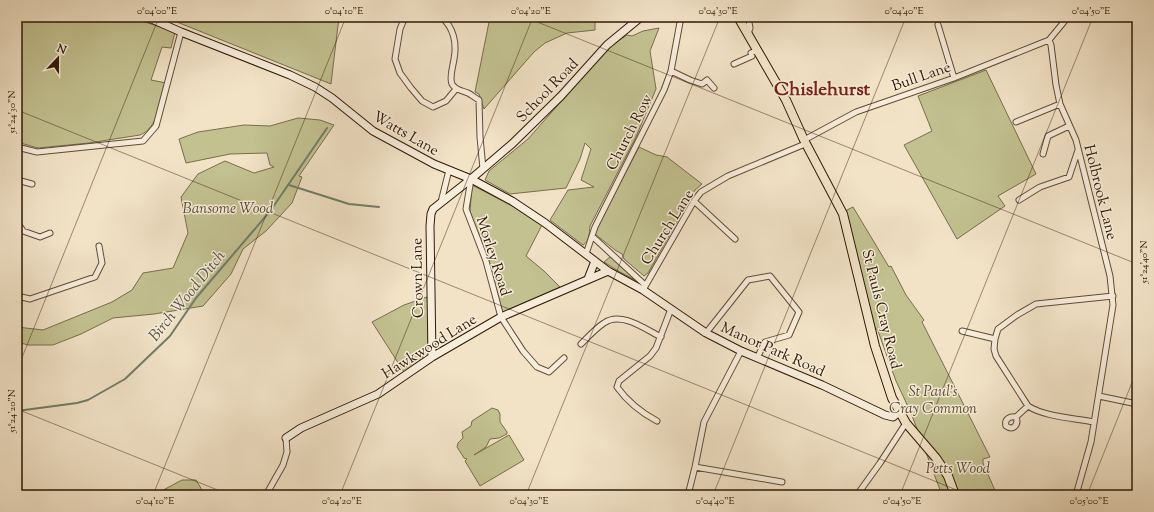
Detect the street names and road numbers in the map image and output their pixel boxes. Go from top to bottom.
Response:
street label: School Road [512,54,584,128]
street label: Bull Lane [889,58,954,97]
street label: Church Row [602,91,659,174]
street label: Watts Lane [368,107,442,162]
street label: Holbrook Lane [1078,143,1122,242]
street label: Church Lane [637,186,700,270]
street label: Morley Road [470,214,515,299]
street label: Crown Lane [407,238,430,318]
street label: St Pauls Cray Road [856,247,906,372]
street label: Hawkwood Lane [378,310,481,385]
street label: Manor Park Road [717,318,828,383]

